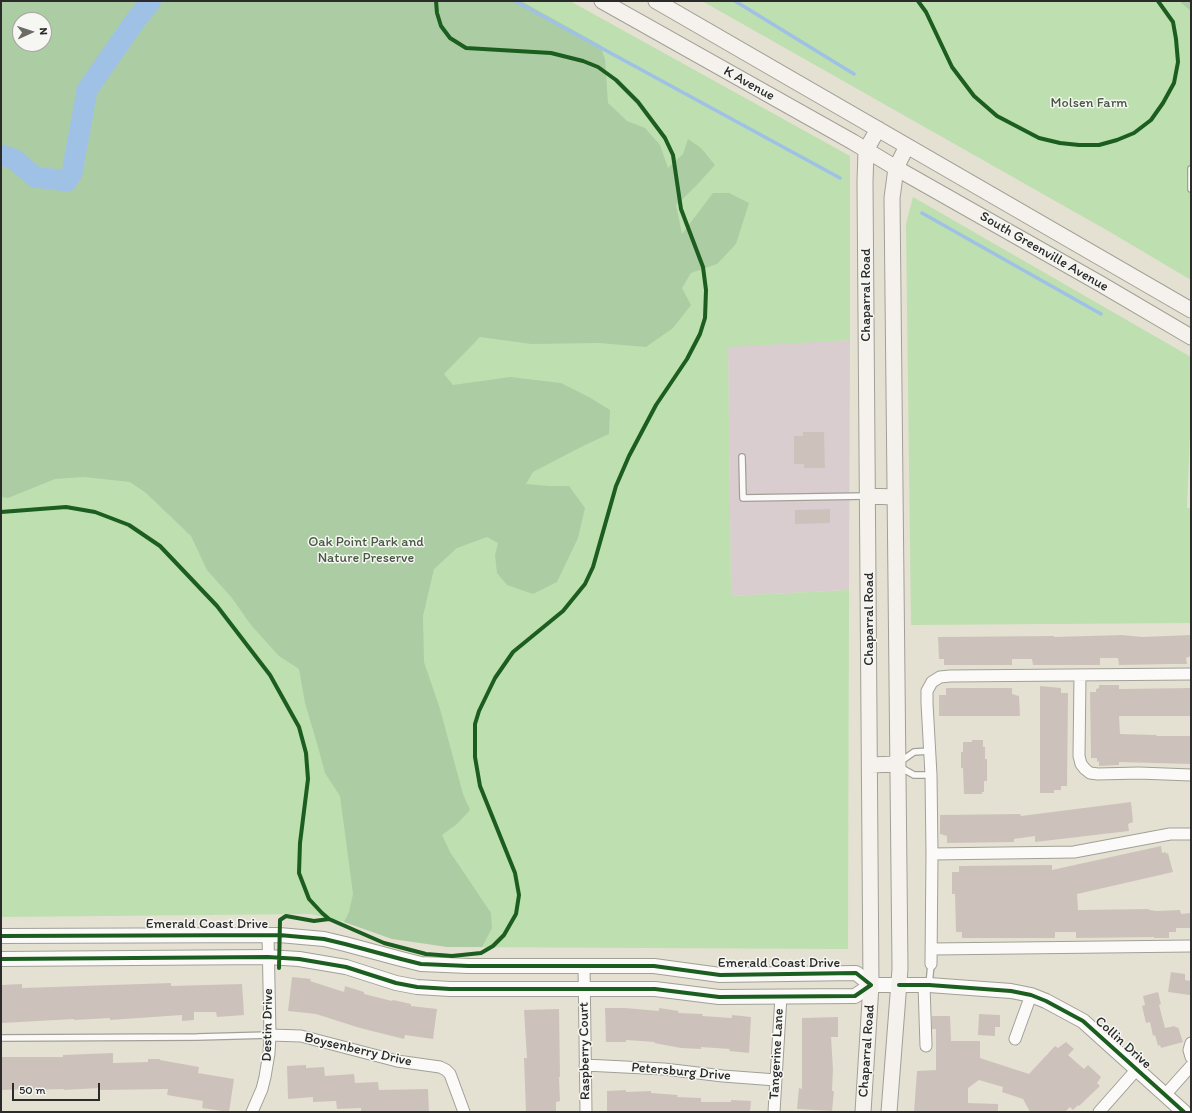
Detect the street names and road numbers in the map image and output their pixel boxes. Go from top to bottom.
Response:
street label: K Avenue [720,63,778,105]
street label: South Greenville Avenue [977,208,1111,296]
street label: Chaparral Road [858,248,874,342]
street label: Chaparral Road [861,572,877,666]
street label: Emerald Coast Drive [146,916,268,932]
street label: Emerald Coast Drive [718,955,840,971]
street label: Destin Drive [259,988,277,1062]
street label: Raspberry Court [576,1002,594,1100]
street label: Chaparral Road [855,1004,879,1098]
street label: Tangerine Lane [766,1008,788,1100]
street label: Collin Drive [1091,1013,1155,1073]
street label: Boysenberry Drive [303,1029,413,1071]
street label: Petersburg Drive [630,1059,732,1085]

